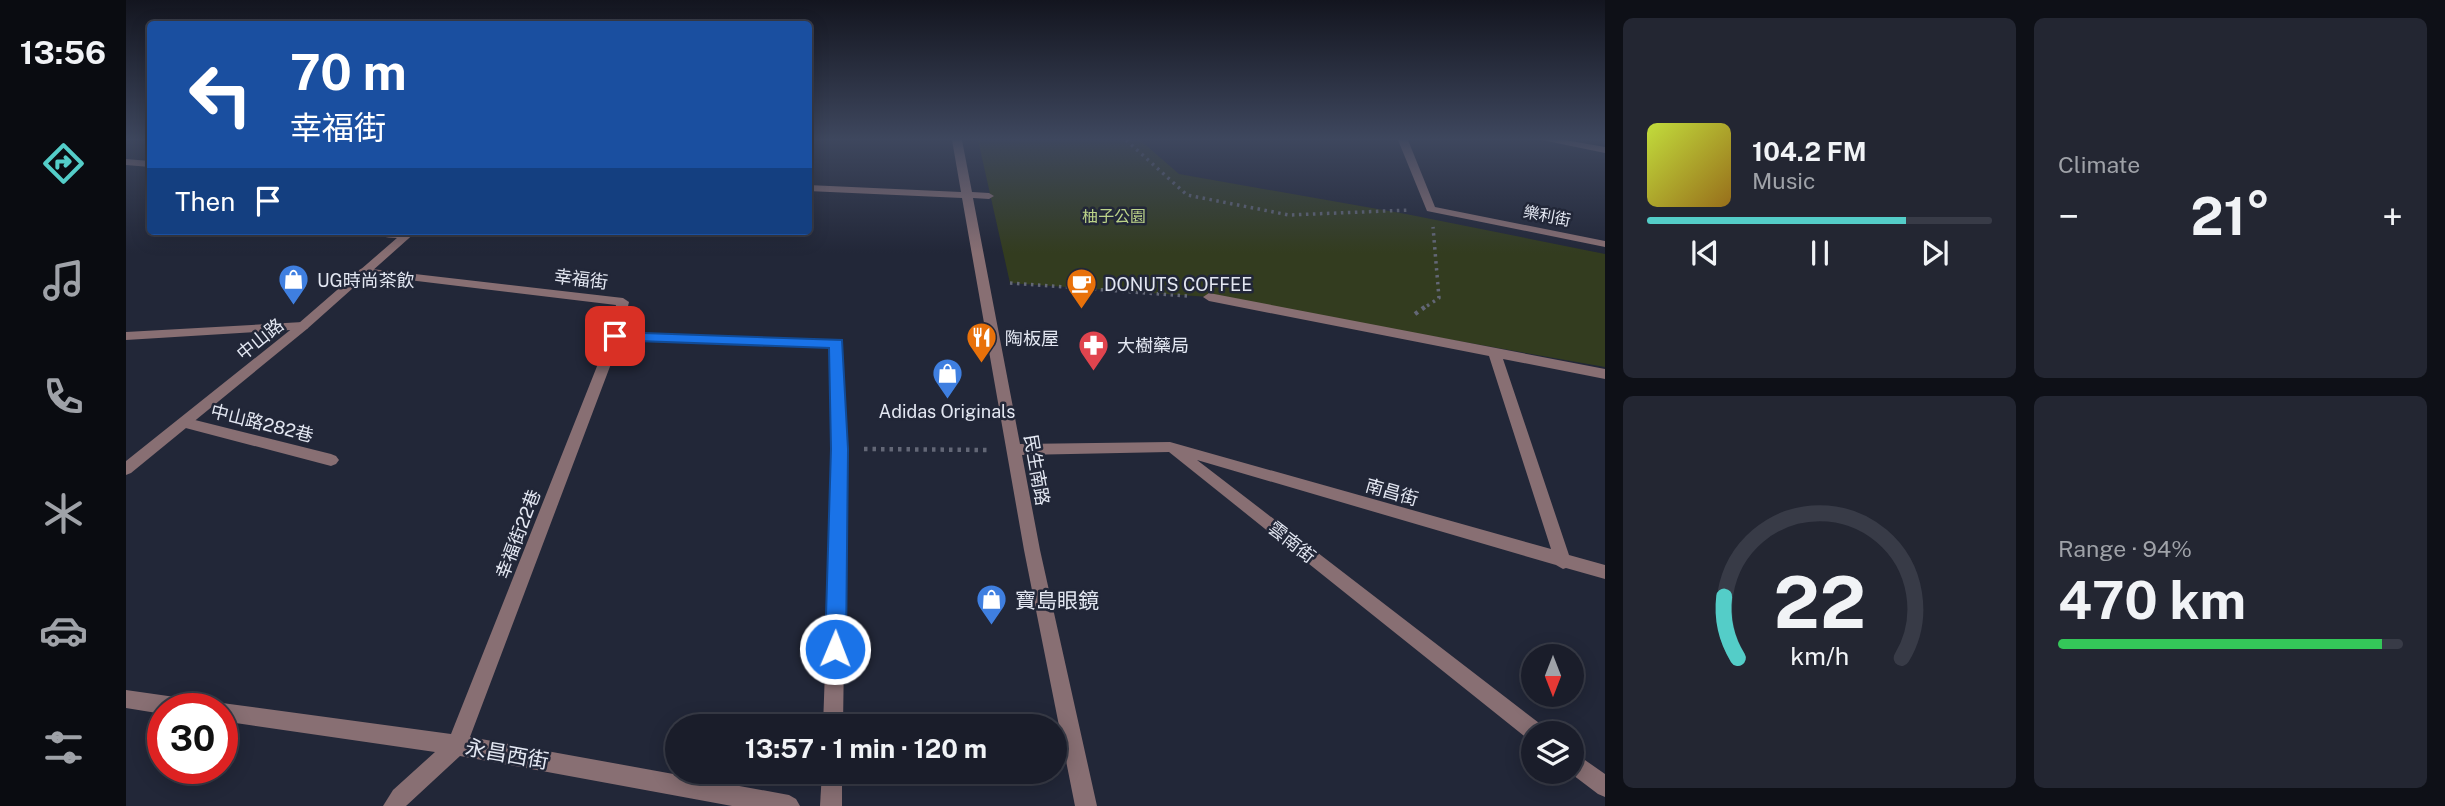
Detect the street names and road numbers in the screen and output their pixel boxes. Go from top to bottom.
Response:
street label: 樂利街 [1522,202,1572,230]
street label: 幸福街 [553,265,609,293]
street label: 中山路 [232,314,288,364]
street label: 中山路282巷 [208,400,316,446]
street label: 民生南路 [1020,433,1054,507]
street label: 南昌街 [1363,474,1421,510]
street label: 幸福街22巷 [491,487,545,581]
street label: 雲南街 [1264,517,1320,567]
street label: 永昌西街 [463,734,551,774]

